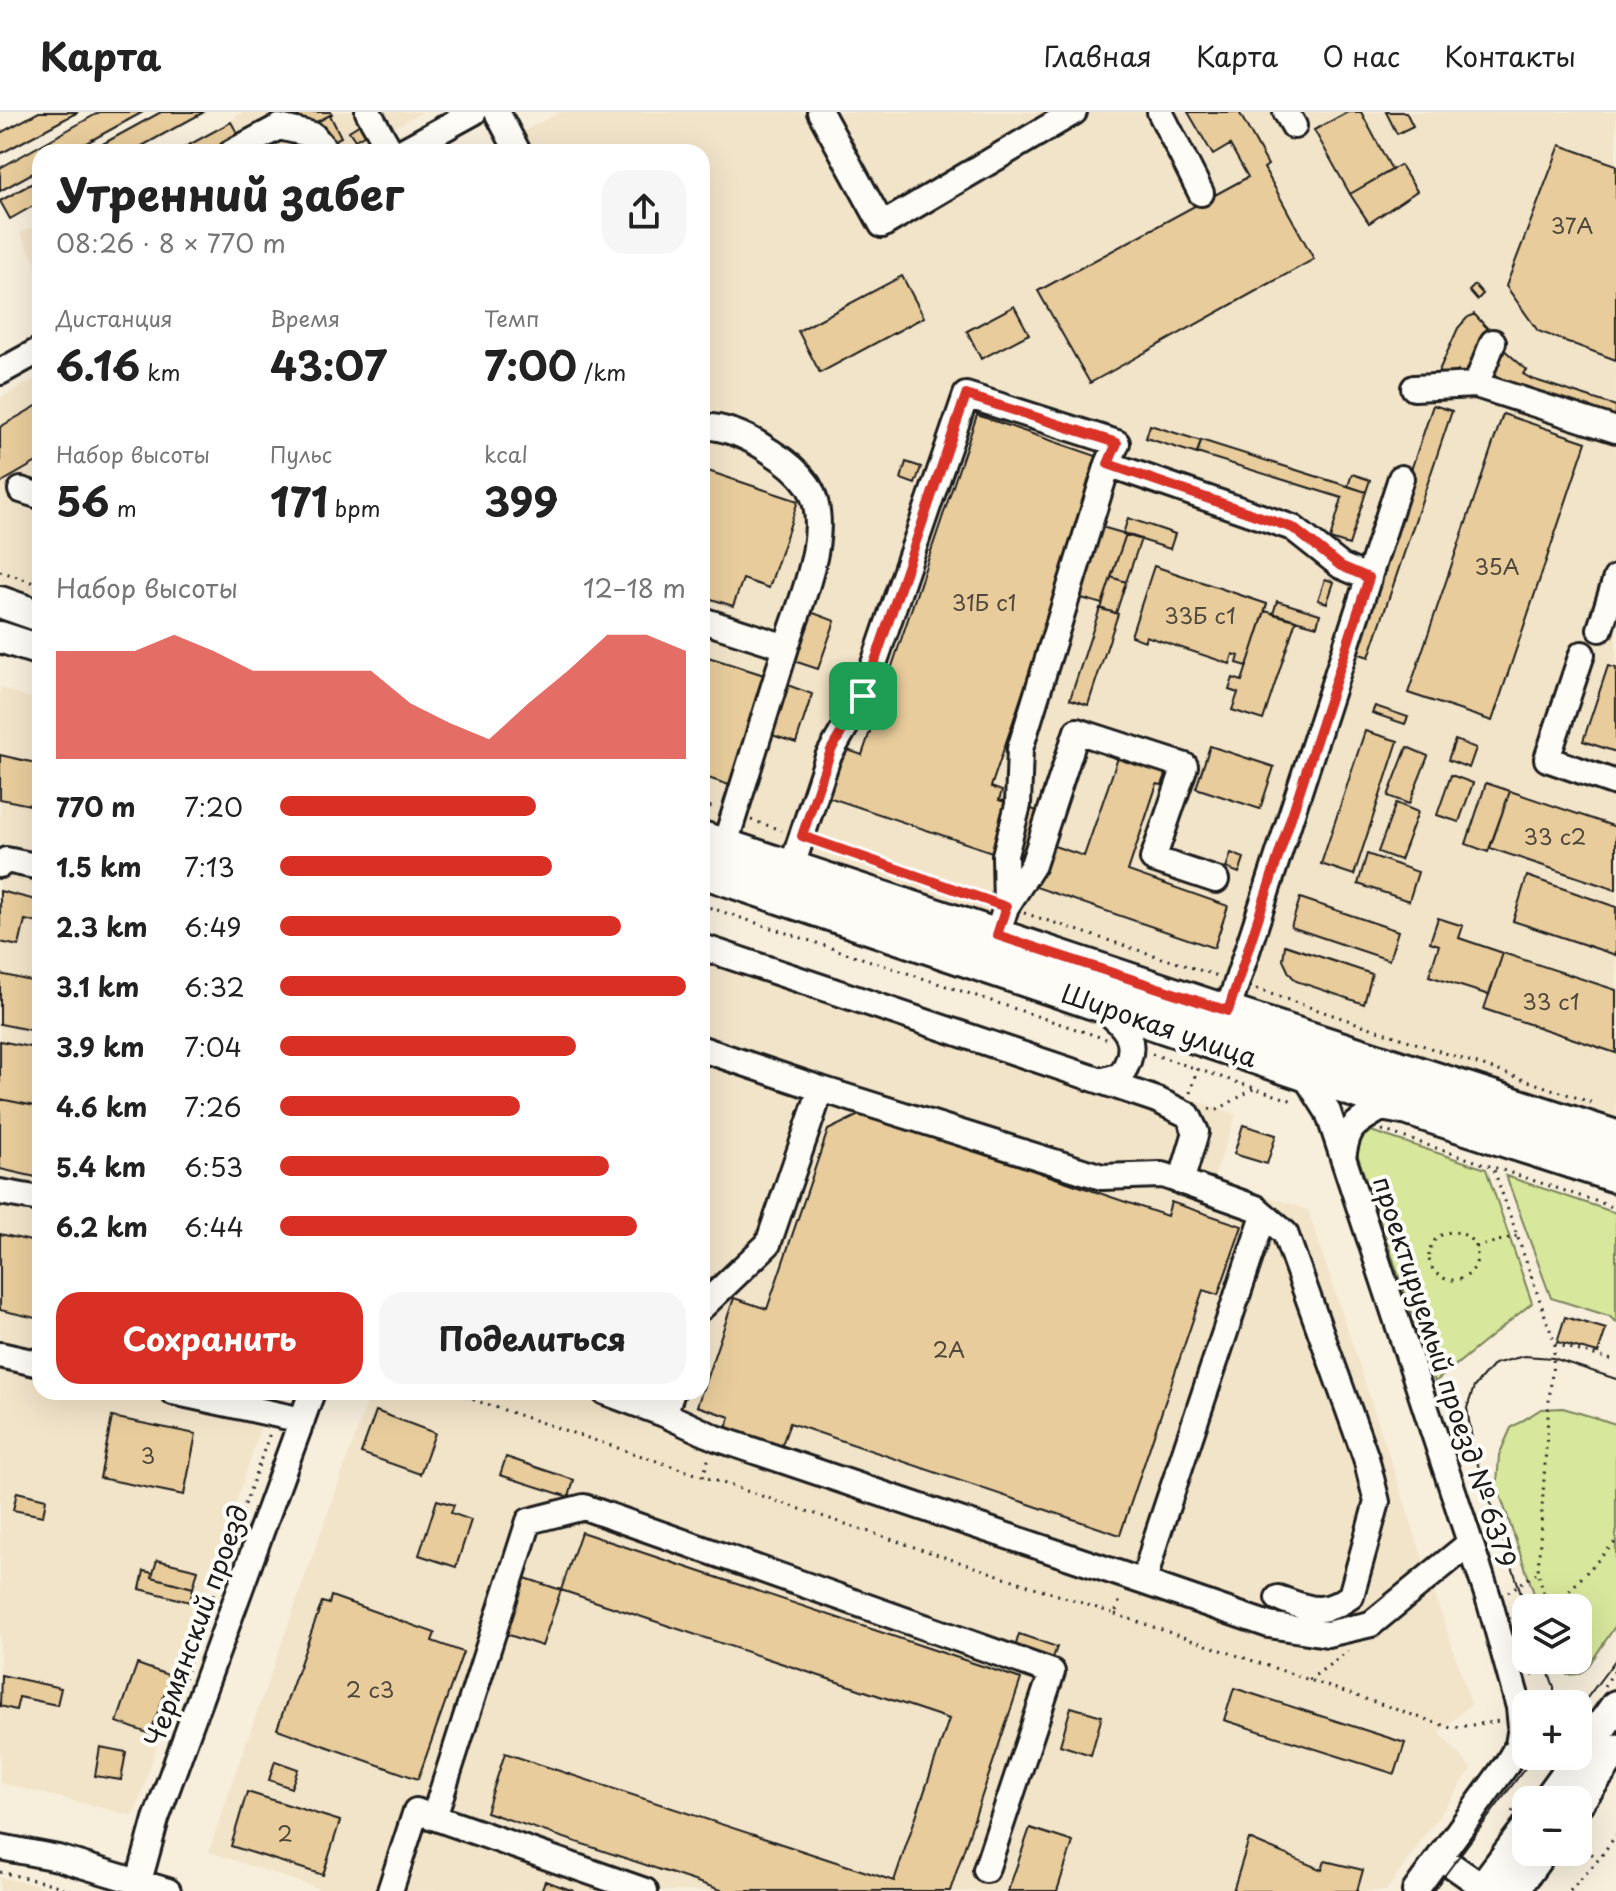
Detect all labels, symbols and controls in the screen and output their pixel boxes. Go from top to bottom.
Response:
text: Карта [40,27,162,84]
text: Главная [1044,34,1152,77]
text: Карта [1196,34,1278,77]
text: О нас [1322,34,1400,77]
text: Контакты [1444,34,1576,77]
text: Утренний забег [56,160,404,226]
button: share [602,170,686,254]
house number: 37А [1551,208,1593,241]
text: 08:26 · 8 × 770 m [56,223,286,262]
text: Дистанция [56,301,173,334]
text: Время [270,301,340,334]
text: Темп [484,301,540,334]
text: 6.16 [56,334,140,395]
text: 43:07 [270,334,387,395]
text: 7:00 [484,334,577,395]
text: km [140,355,180,388]
text: /km [577,355,626,388]
text: Набор высоты [56,437,210,470]
text: Пульс [270,437,332,470]
text: kcal [484,437,528,470]
text: 56 [56,470,110,531]
text: 171 [270,470,328,531]
text: 399 [484,470,558,531]
text: m [110,491,137,524]
text: bpm [328,491,381,524]
house number: 35А [1474,549,1520,582]
text: Набор высоты [56,568,238,607]
text: 12–18 m [583,568,686,607]
house number: 31Б c1 [952,585,1016,618]
house number: 33Б с1 [1164,598,1236,631]
pin [829,662,897,730]
icon: arrive [841,674,885,718]
text: 770 m [56,787,136,826]
text: 7:20 [184,787,243,826]
house number: 33 с2 [1524,819,1586,852]
text: 1.5 km [56,847,142,886]
text: 7:13 [184,847,235,886]
text: 2.3 km [56,907,148,946]
text: 6:49 [184,907,242,946]
text: 3.1 km [56,967,139,1006]
text: 6:32 [184,967,245,1006]
street label: Широкая улица [1056,973,1263,1077]
house number: 33 с1 [1522,984,1580,1017]
text: 3.9 km [56,1027,145,1066]
text: 7:04 [184,1027,242,1066]
text: 4.6 km [56,1087,147,1126]
text: 7:26 [184,1087,242,1126]
text: 5.4 km [56,1147,146,1186]
text: 6:53 [184,1147,243,1186]
street label: проектируемый проезд № 6379 [1364,1171,1527,1572]
text: 6.2 km [56,1207,148,1246]
text: 6:44 [184,1207,244,1246]
button: Сохранить [56,1292,363,1384]
button: Поделиться [379,1292,686,1384]
house number: 2А [933,1332,965,1365]
house number: 3 [141,1438,155,1471]
street label: Чермянский проезд [134,1499,258,1752]
map controls [1512,1594,1592,1866]
button: layers [1512,1594,1592,1674]
house number: 2 с3 [346,1672,394,1705]
button: + [1512,1690,1592,1770]
button: − [1512,1786,1592,1866]
house number: 2 [277,1816,293,1849]

